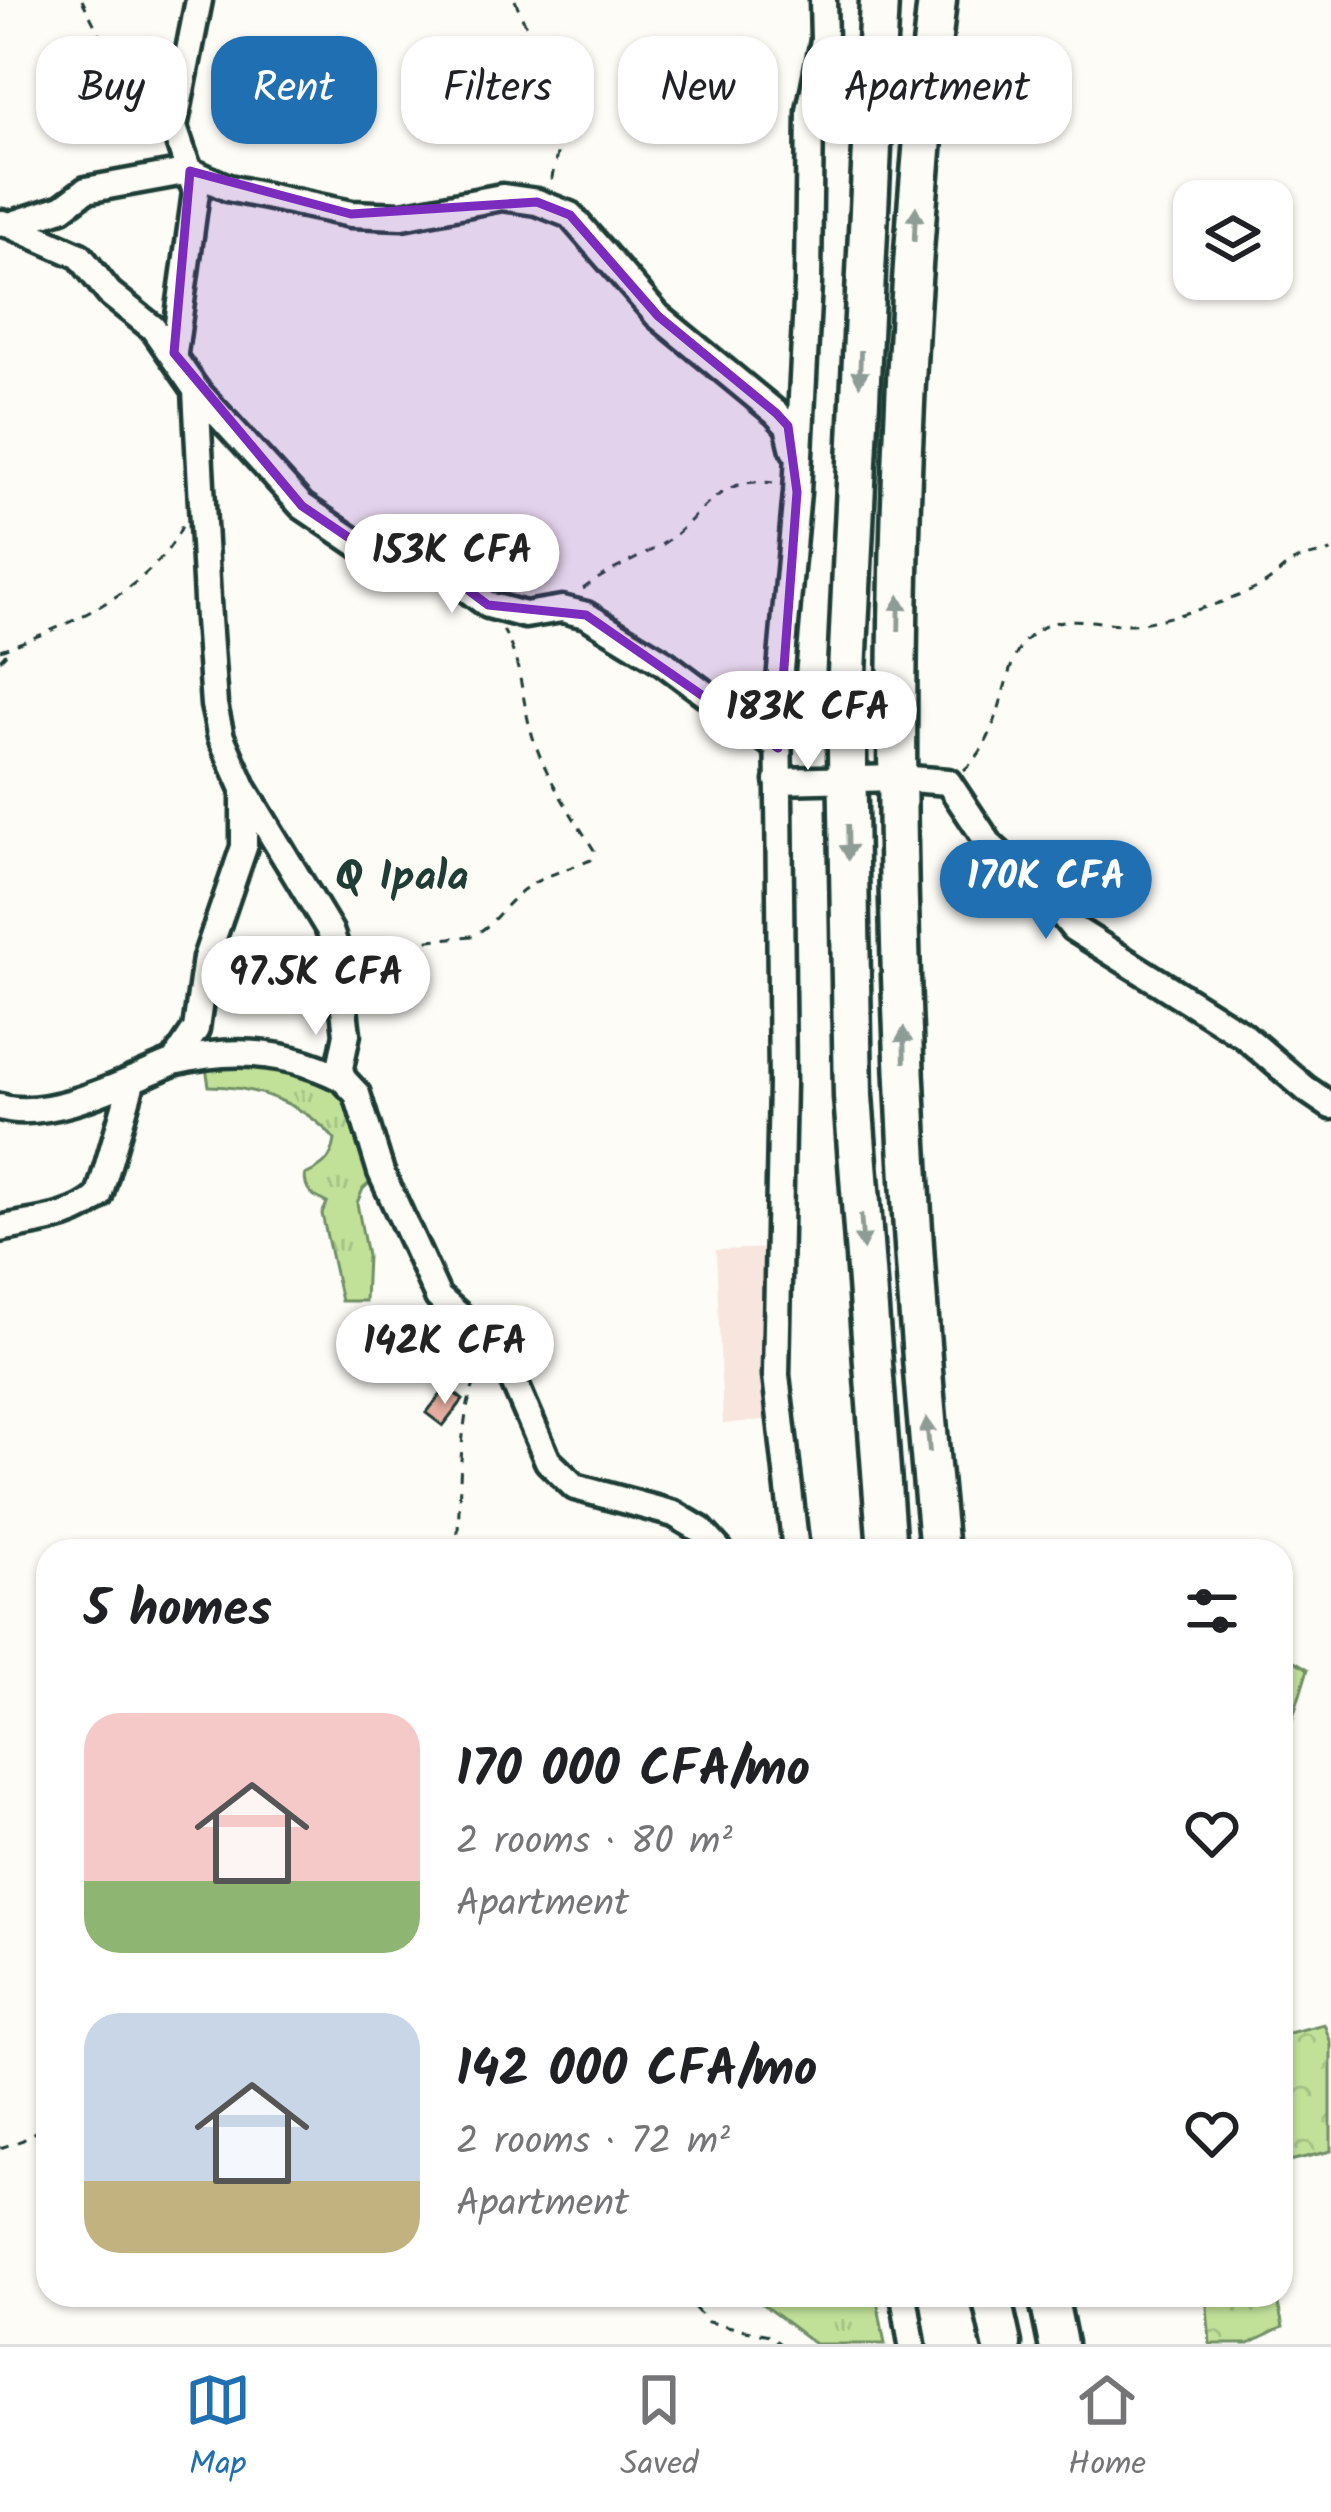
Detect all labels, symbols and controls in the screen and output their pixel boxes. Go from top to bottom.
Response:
chip: Buy [36,36,187,144]
chip: Rent [211,36,377,144]
chip: Filters [401,36,594,144]
chip: New [618,36,778,144]
chip: Apartment [802,36,1072,144]
map controls [1173,180,1293,300]
button: layers [1173,180,1293,300]
one-way arrow [906,204,925,242]
one-way arrow [850,350,869,388]
pin: 153K CFA [328,514,576,616]
text: 153K CFA [371,522,533,584]
one-way arrow [890,593,909,631]
pin: 183K CFA [684,671,932,773]
text: 183K CFA [726,679,890,741]
one-way arrow [839,824,858,862]
pin: 170K CFA [922,840,1170,942]
district label: Q Ipala [335,845,469,912]
text: 170K CFA [967,848,1125,910]
pin: 97.5K CFA [179,936,453,1038]
text: 97.5K CFA [228,944,404,1006]
one-way arrow [894,1025,913,1063]
one-way arrow [853,1214,872,1251]
pin: 142K CFA [321,1305,569,1407]
text: 142K CFA [363,1313,527,1375]
one-way arrow [918,1415,937,1453]
text: 5 homes [84,1571,272,1652]
icon: filters [1179,1578,1245,1644]
text: 170 000 CFA/mo [456,1731,810,1812]
icon: home [180,1761,324,1905]
icon: heart [1179,1800,1245,1866]
text: 2 rooms · 80 m² [456,1812,732,1874]
text: Apartment [456,1874,629,1936]
text: 142 000 CFA/mo [456,2031,817,2112]
icon: home [180,2061,324,2205]
icon: heart [1179,2100,1245,2166]
text: 2 rooms · 72 m² [456,2112,730,2174]
text: Apartment [456,2174,629,2236]
tab: Map [185,2367,251,2492]
tab: Saved [620,2367,699,2492]
tab: Home [1068,2367,1146,2492]

